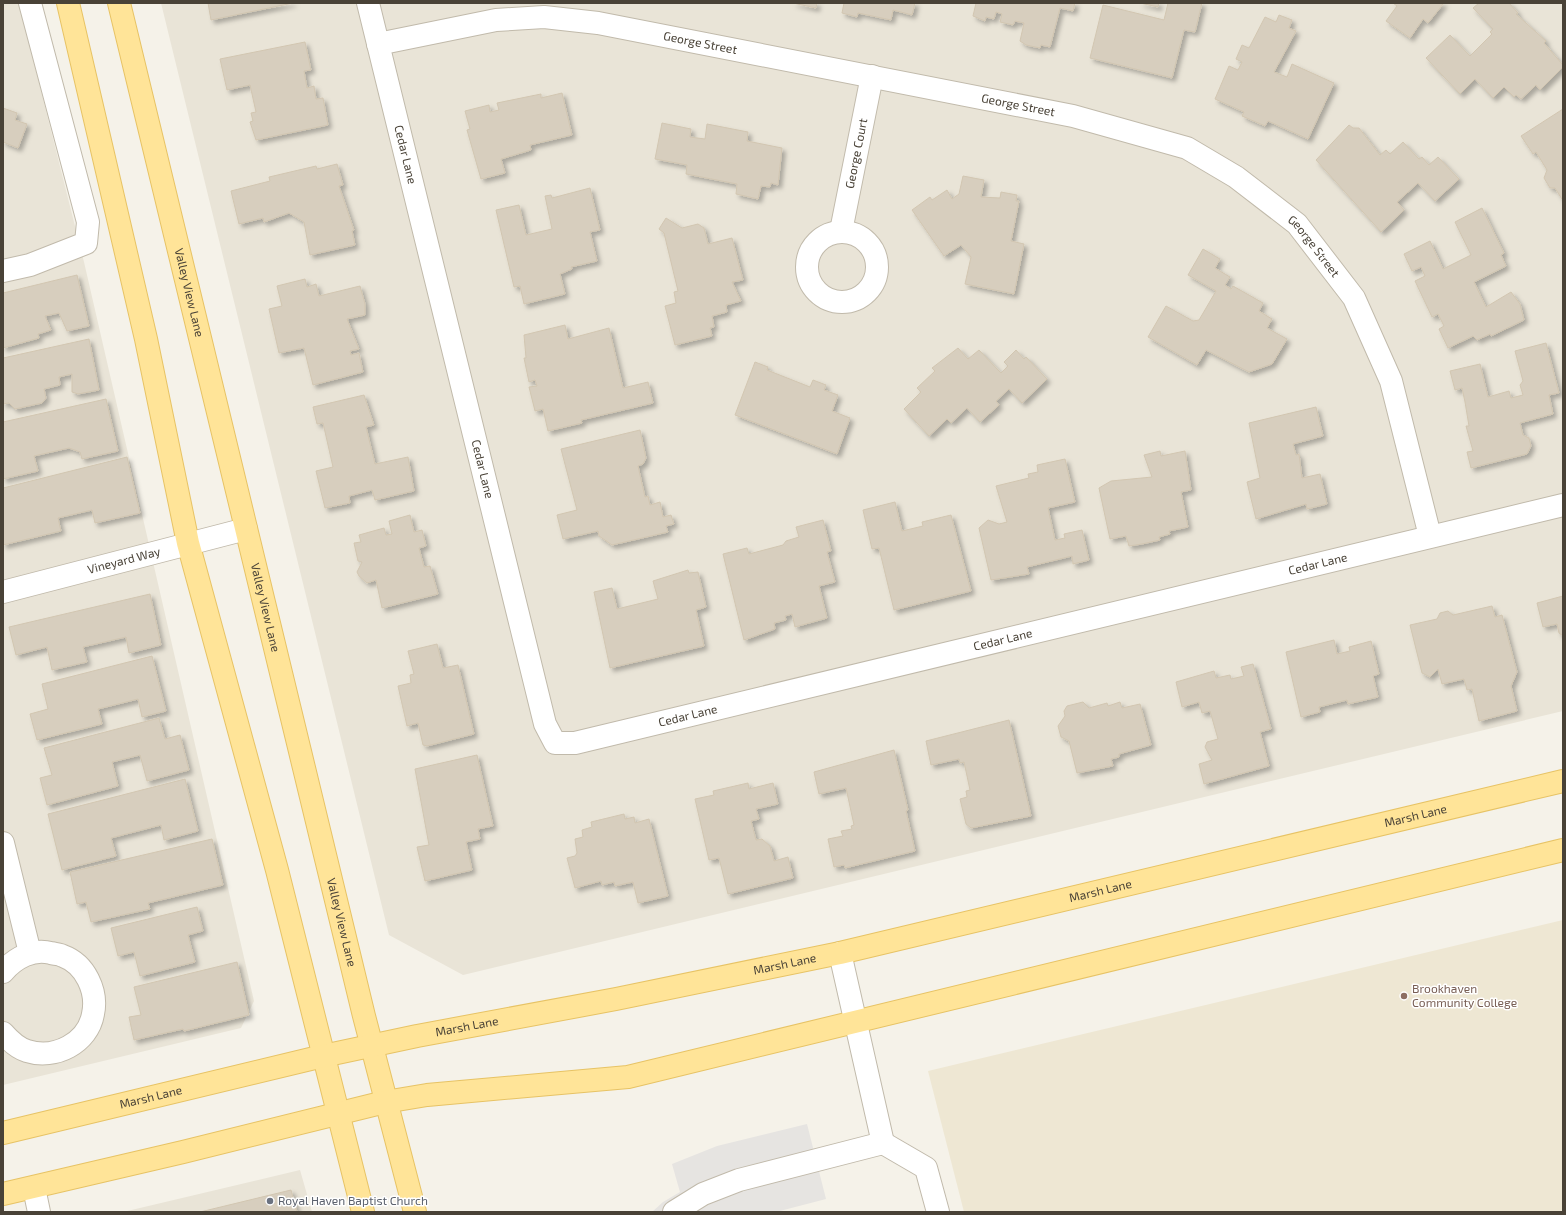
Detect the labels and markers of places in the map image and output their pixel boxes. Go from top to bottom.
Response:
place label: Brookhaven Community College [1412,981,1517,1009]
marker: Brookhaven Community College [1399,991,1409,1001]
place label: Royal Haven Baptist Church [278,1193,428,1207]
marker: Royal Haven Baptist Church [265,1196,275,1206]

